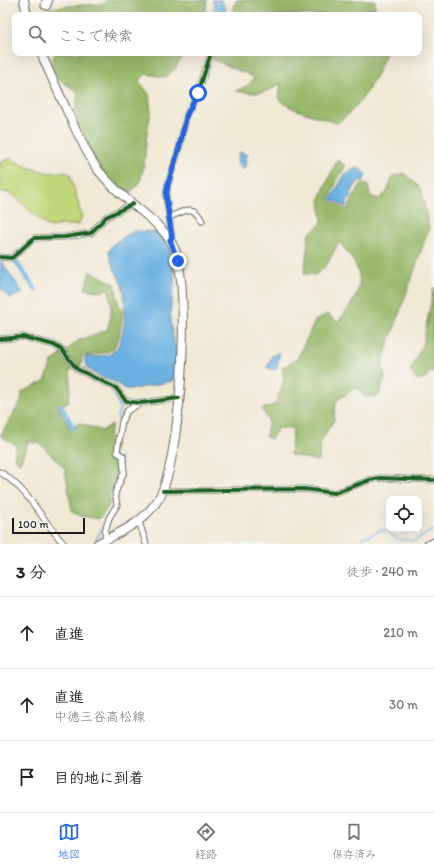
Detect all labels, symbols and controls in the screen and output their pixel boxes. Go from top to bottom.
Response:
search box [12,12,422,56]
icon: search [26,23,48,45]
text: ここで検索 [58,27,133,45]
route start [189,84,207,102]
route end [169,252,187,270]
map controls [386,496,422,532]
button: locate [386,496,422,532]
scale bar [12,516,85,535]
text: 100 m [18,518,48,531]
text: 3 分 [16,562,46,582]
text: 徒歩 · 240 m [347,564,418,579]
icon: ahead [16,622,38,644]
text: 直進 [54,625,84,643]
text: 210 m [383,625,418,640]
text: 直進 [54,688,84,706]
icon: ahead [16,694,38,716]
text: 30 m [389,697,418,712]
text: 中徳三谷高松線 [54,709,145,724]
icon: arrive [16,766,38,788]
text: 目的地に到着 [54,769,144,787]
tab: 地図 [58,821,80,861]
tab: 経路 [195,821,217,861]
tab: 保存済み [332,821,376,861]

